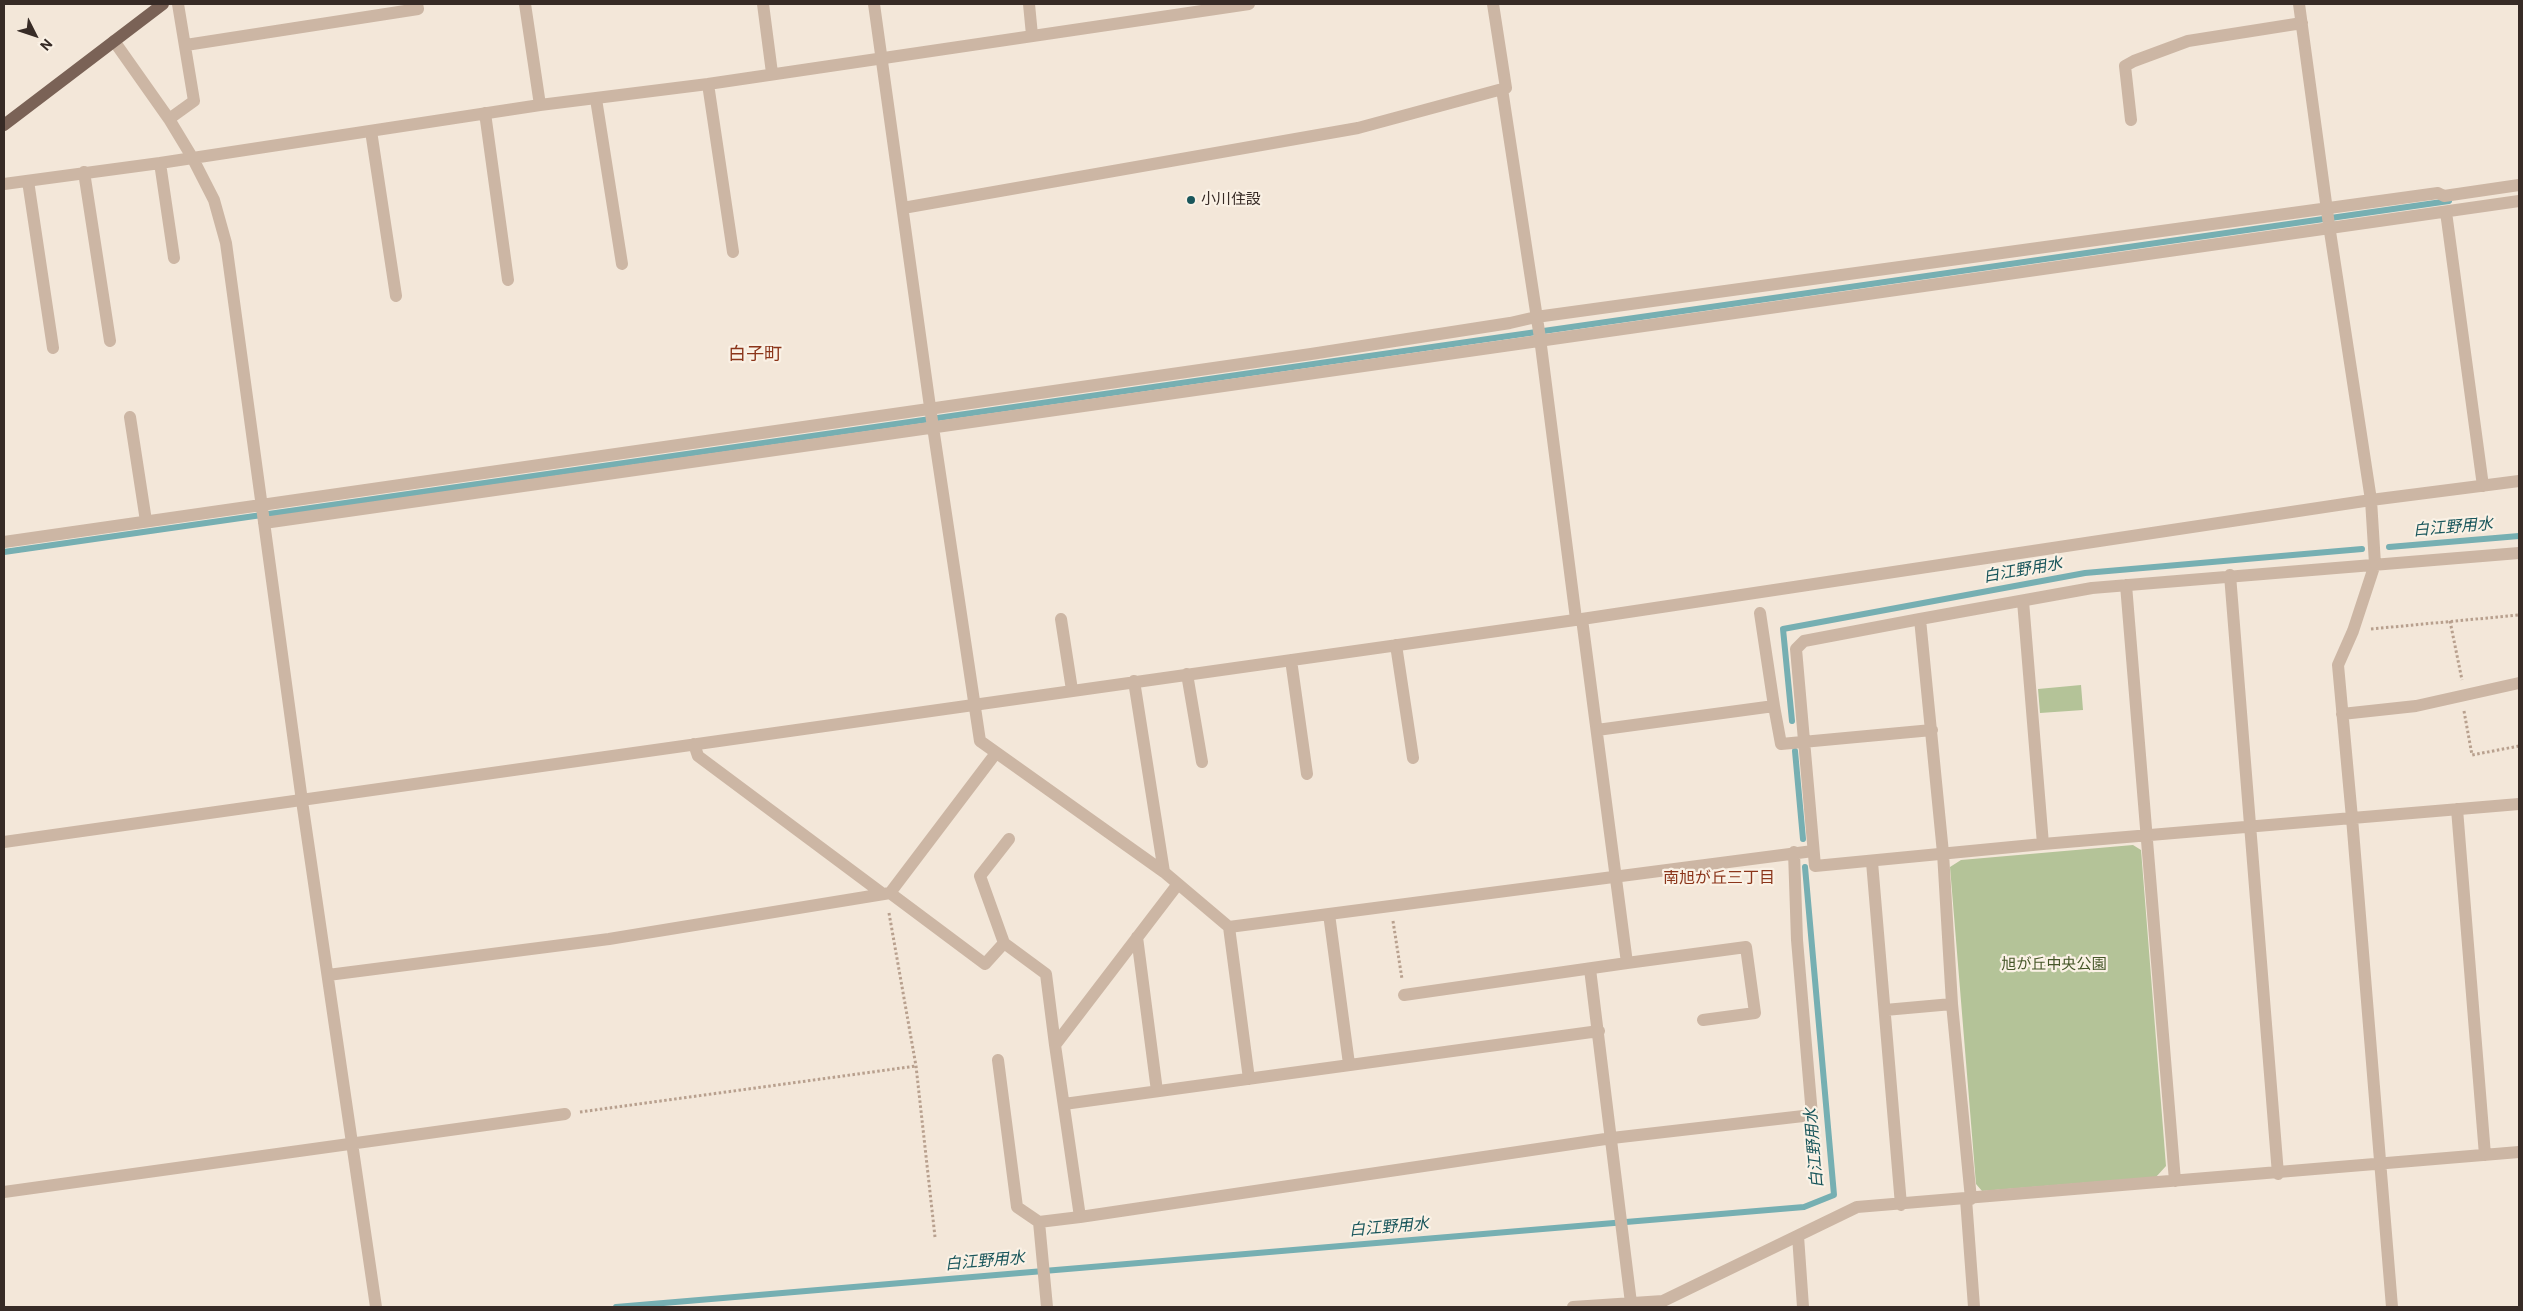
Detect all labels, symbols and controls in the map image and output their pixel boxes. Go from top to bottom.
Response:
north arrow [10,10,60,60]
text: N [37,36,56,54]
place label: 小川住設 [1201,191,1261,209]
marker: 小川住設 [1185,194,1197,206]
district label: 白子町 [728,344,782,366]
water label: 白江野用水 [2412,515,2494,541]
water label: 白江野用水 [1982,555,2064,587]
district label: 南旭が丘三丁目 [1663,869,1775,889]
park label: 旭が丘中央公園 [2002,956,2106,974]
water label: 白江野用水 [1802,1107,1828,1189]
water label: 白江野用水 [1348,1215,1430,1241]
water label: 白江野用水 [944,1249,1026,1275]

